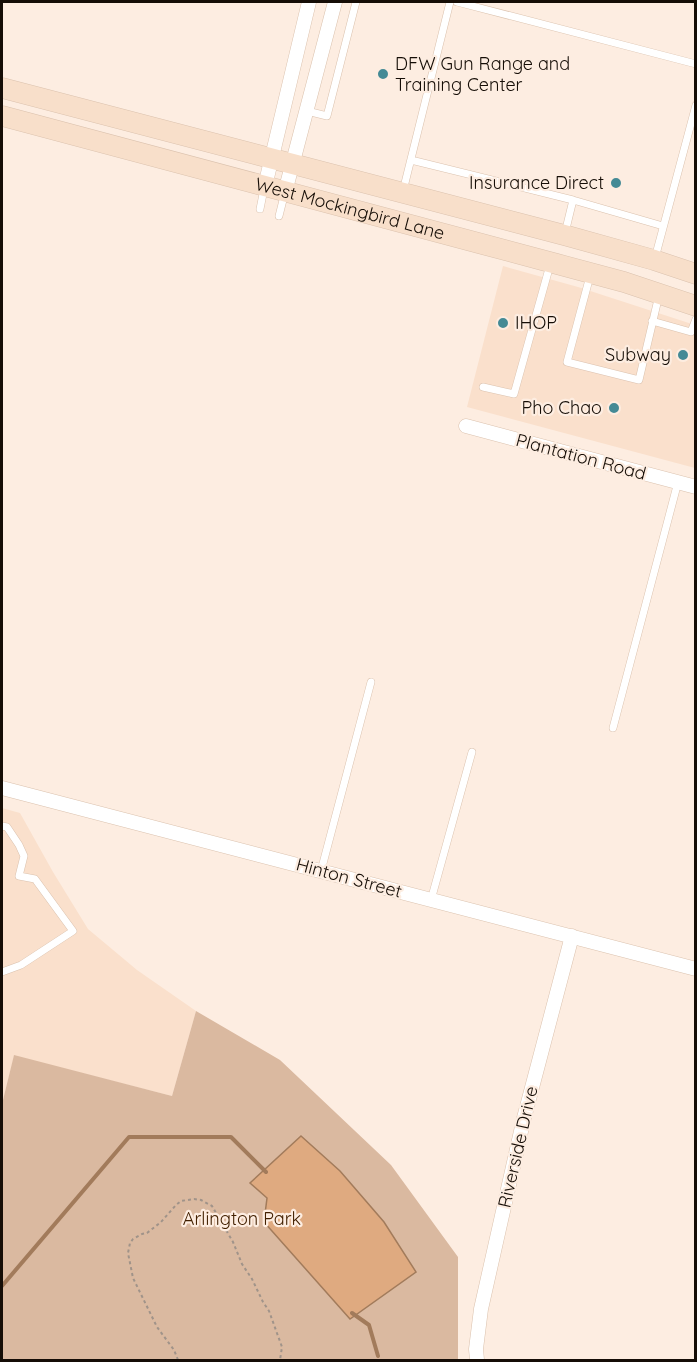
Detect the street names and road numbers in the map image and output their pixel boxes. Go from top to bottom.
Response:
street label: West Mockingbird Lane [253,172,447,245]
street label: Plantation Road [513,428,649,485]
street label: Hinton Street [294,852,405,903]
street label: Riverside Drive [492,1084,543,1210]

